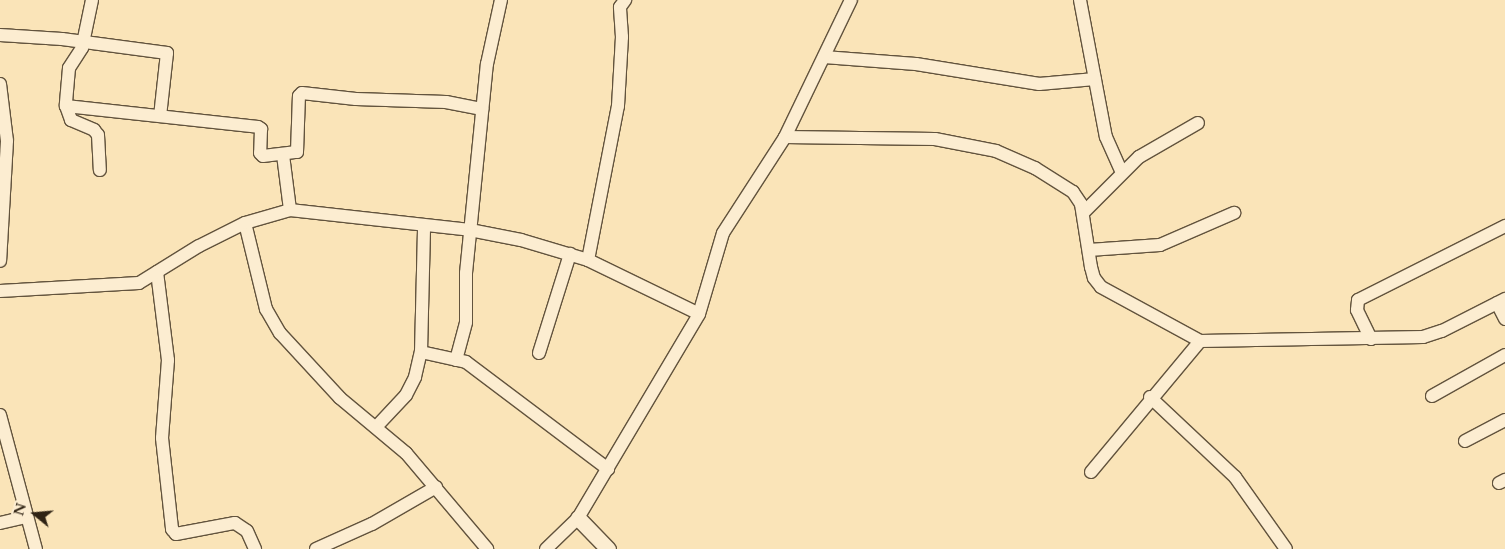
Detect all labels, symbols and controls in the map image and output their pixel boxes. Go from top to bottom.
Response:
north arrow [10,489,60,539]
text: N [9,501,31,518]

